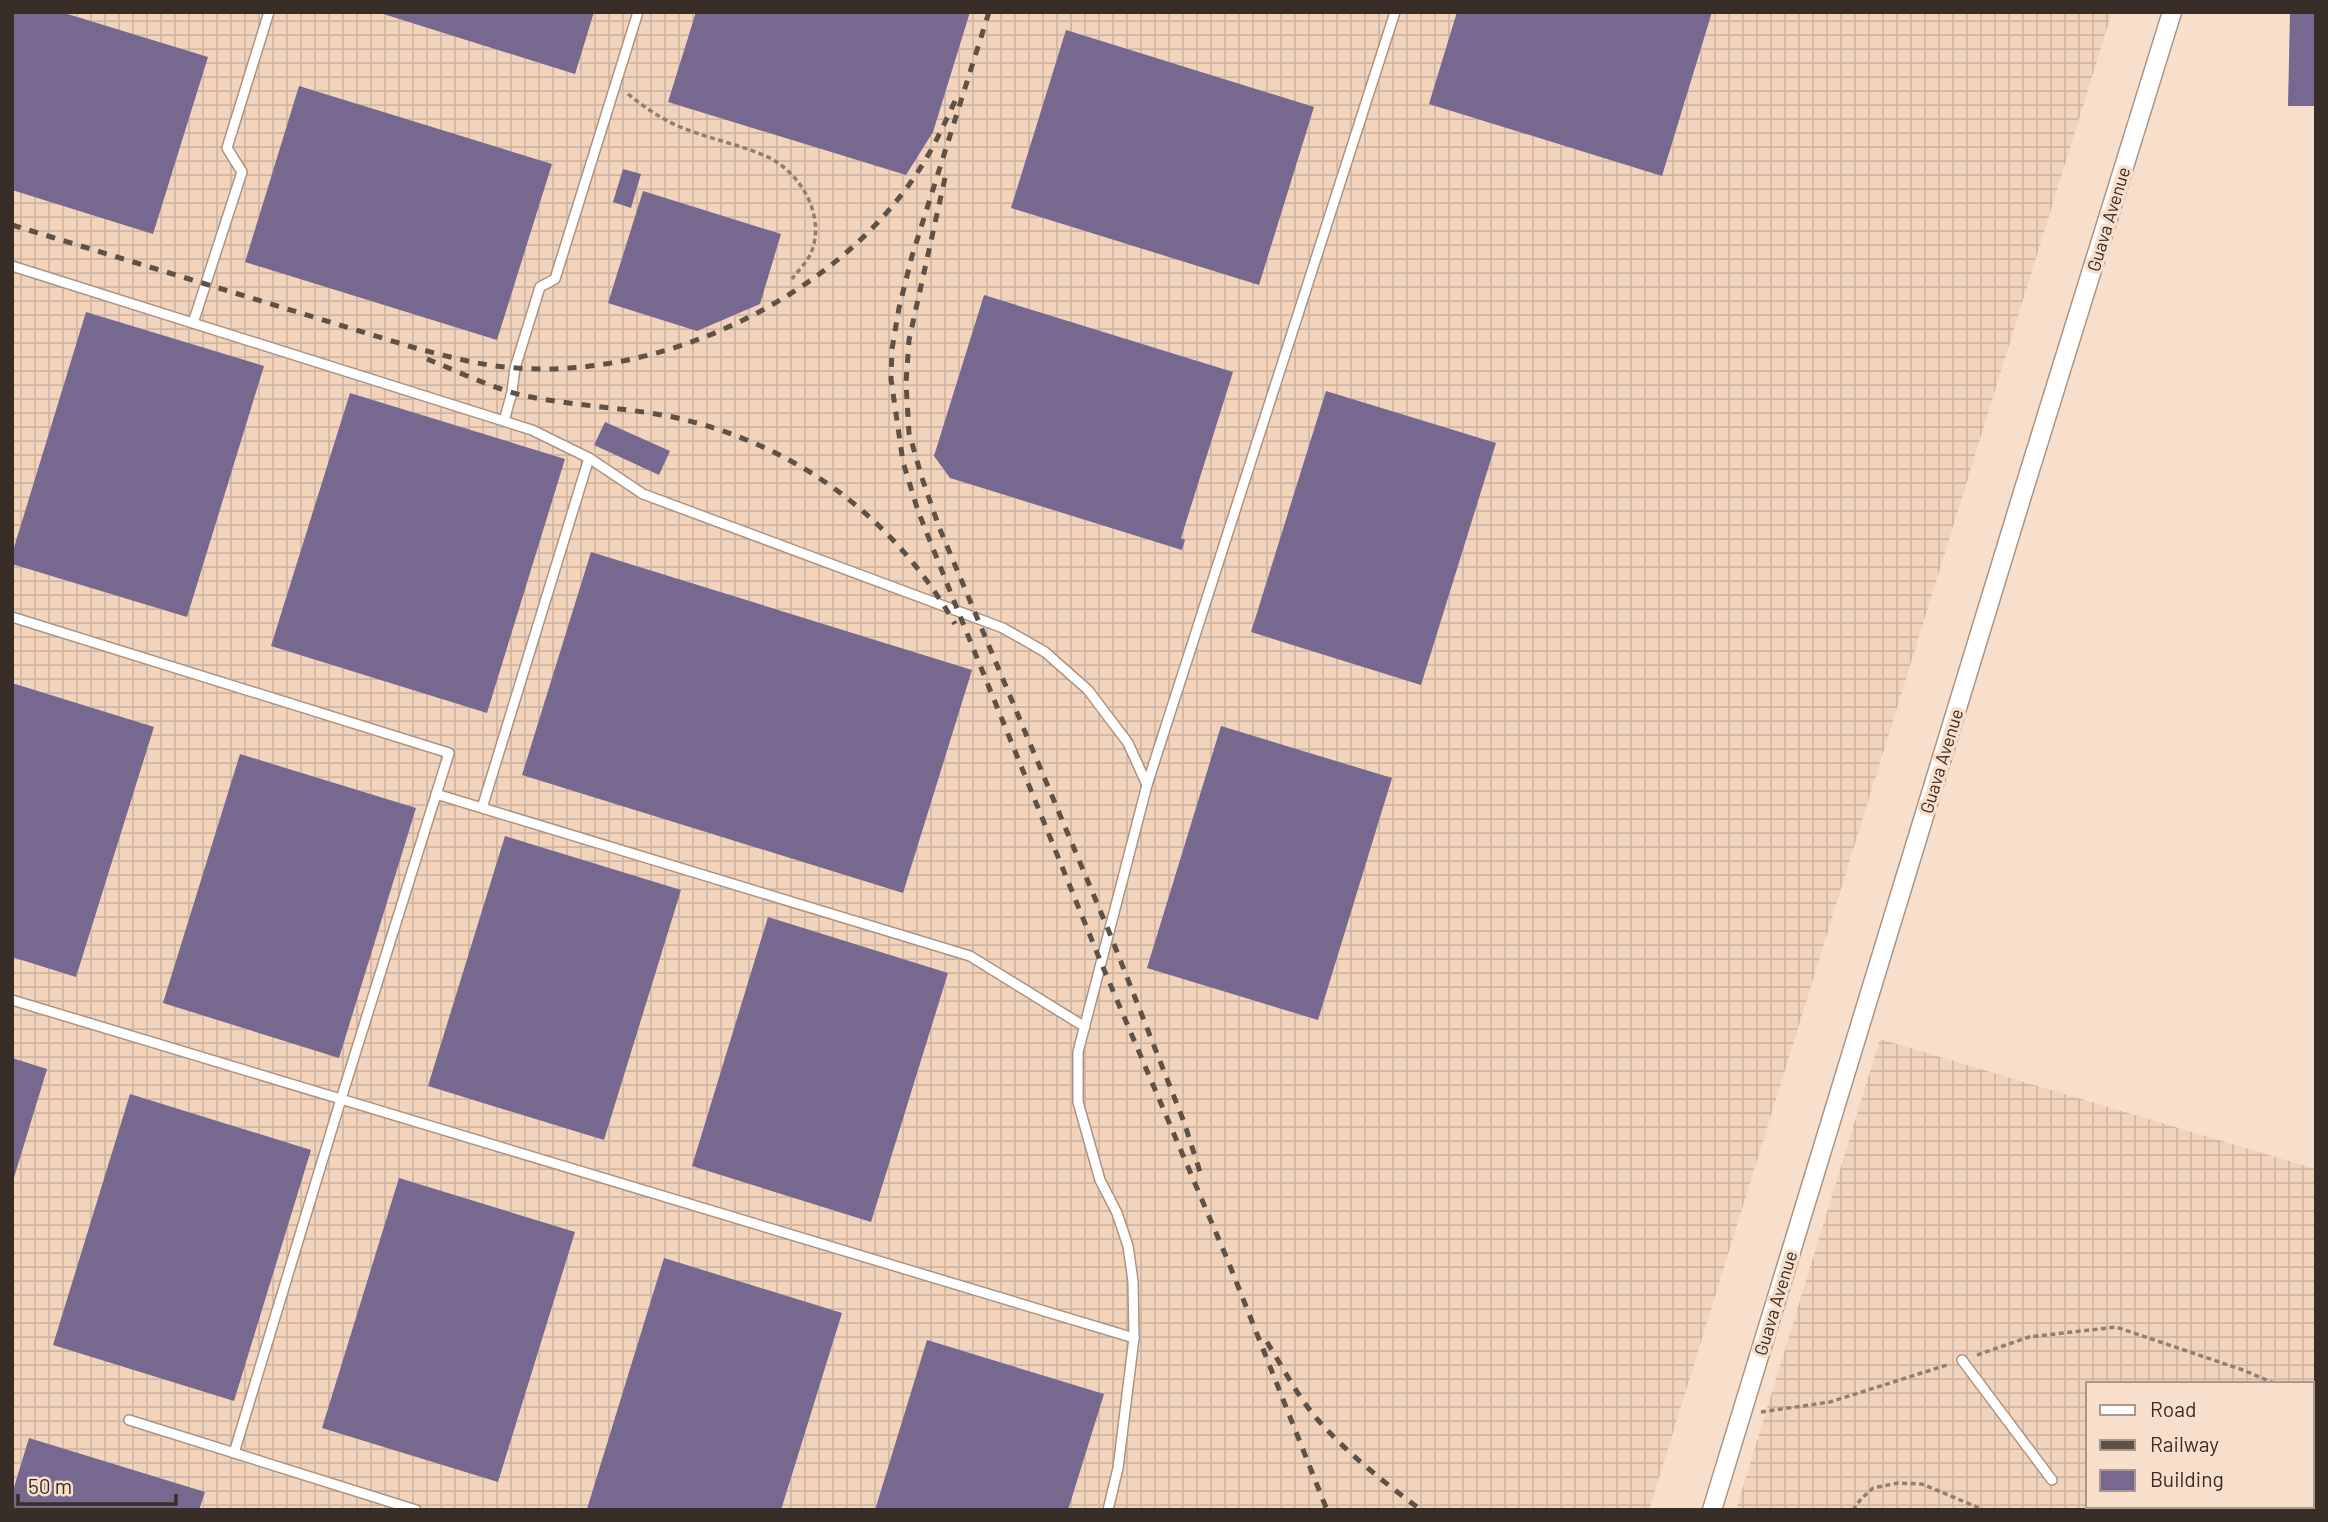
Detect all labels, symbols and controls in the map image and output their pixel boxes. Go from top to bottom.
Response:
street label: Guava Avenue [2082,164,2134,274]
street label: Guava Avenue [1915,706,1967,816]
street label: Guava Avenue [1749,1248,1801,1358]
legend [2086,1382,2314,1508]
text: Road [2150,1396,2196,1421]
text: Railway [2150,1431,2219,1456]
scale bar [18,1462,175,1506]
text: Building [2150,1466,2224,1491]
text: 50 m [28,1473,72,1498]

